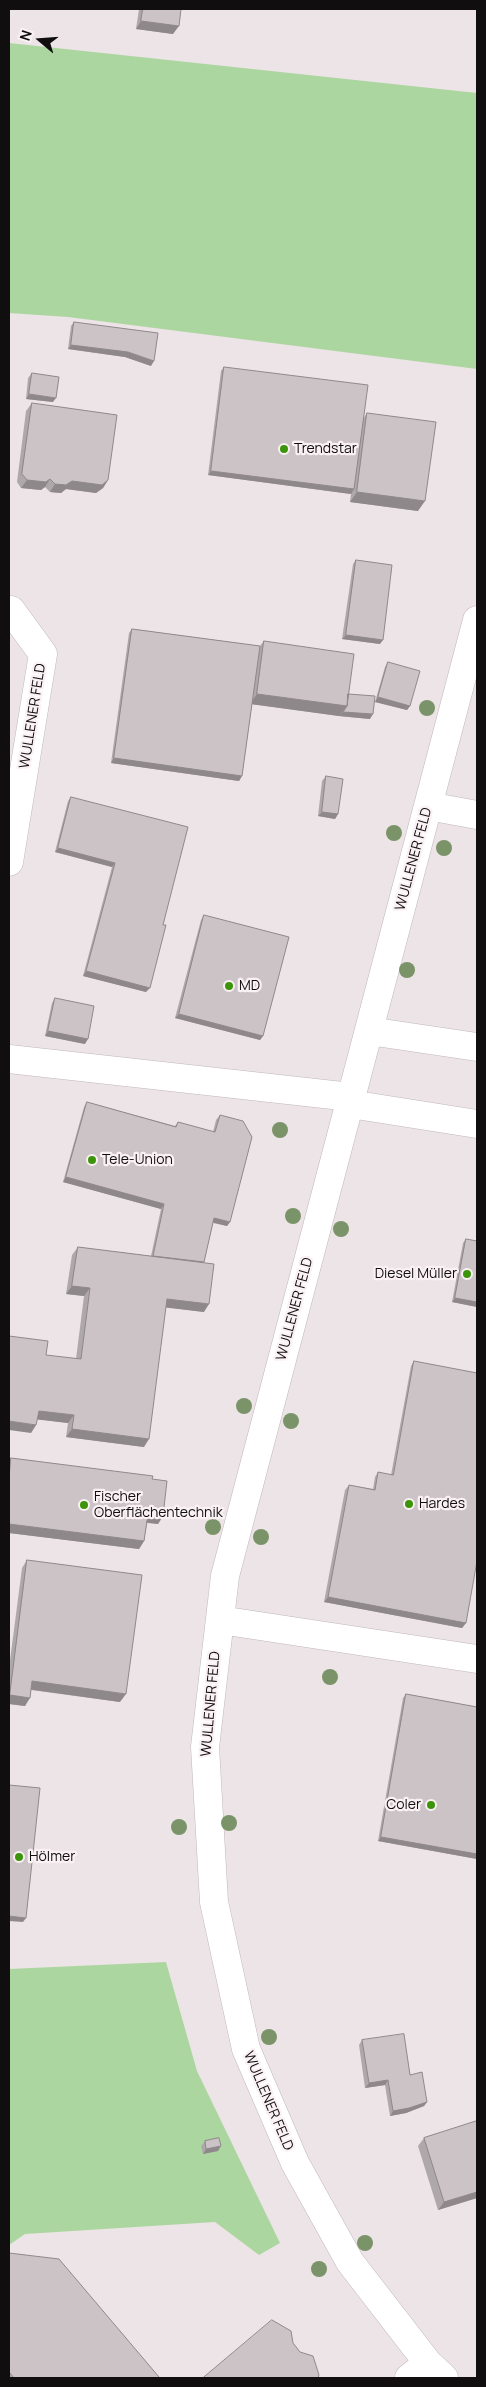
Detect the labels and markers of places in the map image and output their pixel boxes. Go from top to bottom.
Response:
place label: Trendstar [294,441,357,457]
marker: Trendstar [278,443,290,455]
place label: MD [239,978,260,994]
marker: MD [223,980,235,992]
place label: Tele-Union [102,1152,173,1168]
marker: Tele-Union [86,1154,98,1166]
place label: Diesel Müller [375,1266,457,1282]
marker: Diesel Müller [461,1268,473,1280]
place label: Fischer Oberflächentechnik [94,1489,223,1521]
place label: Hardes [419,1496,465,1512]
marker: Hardes [403,1498,415,1510]
marker: Fischer Oberflächentechnik [78,1499,90,1511]
place label: Coler [386,1797,421,1813]
marker: Coler [425,1799,437,1811]
place label: Hölmer [29,1849,75,1865]
marker: Hölmer [13,1851,25,1863]

